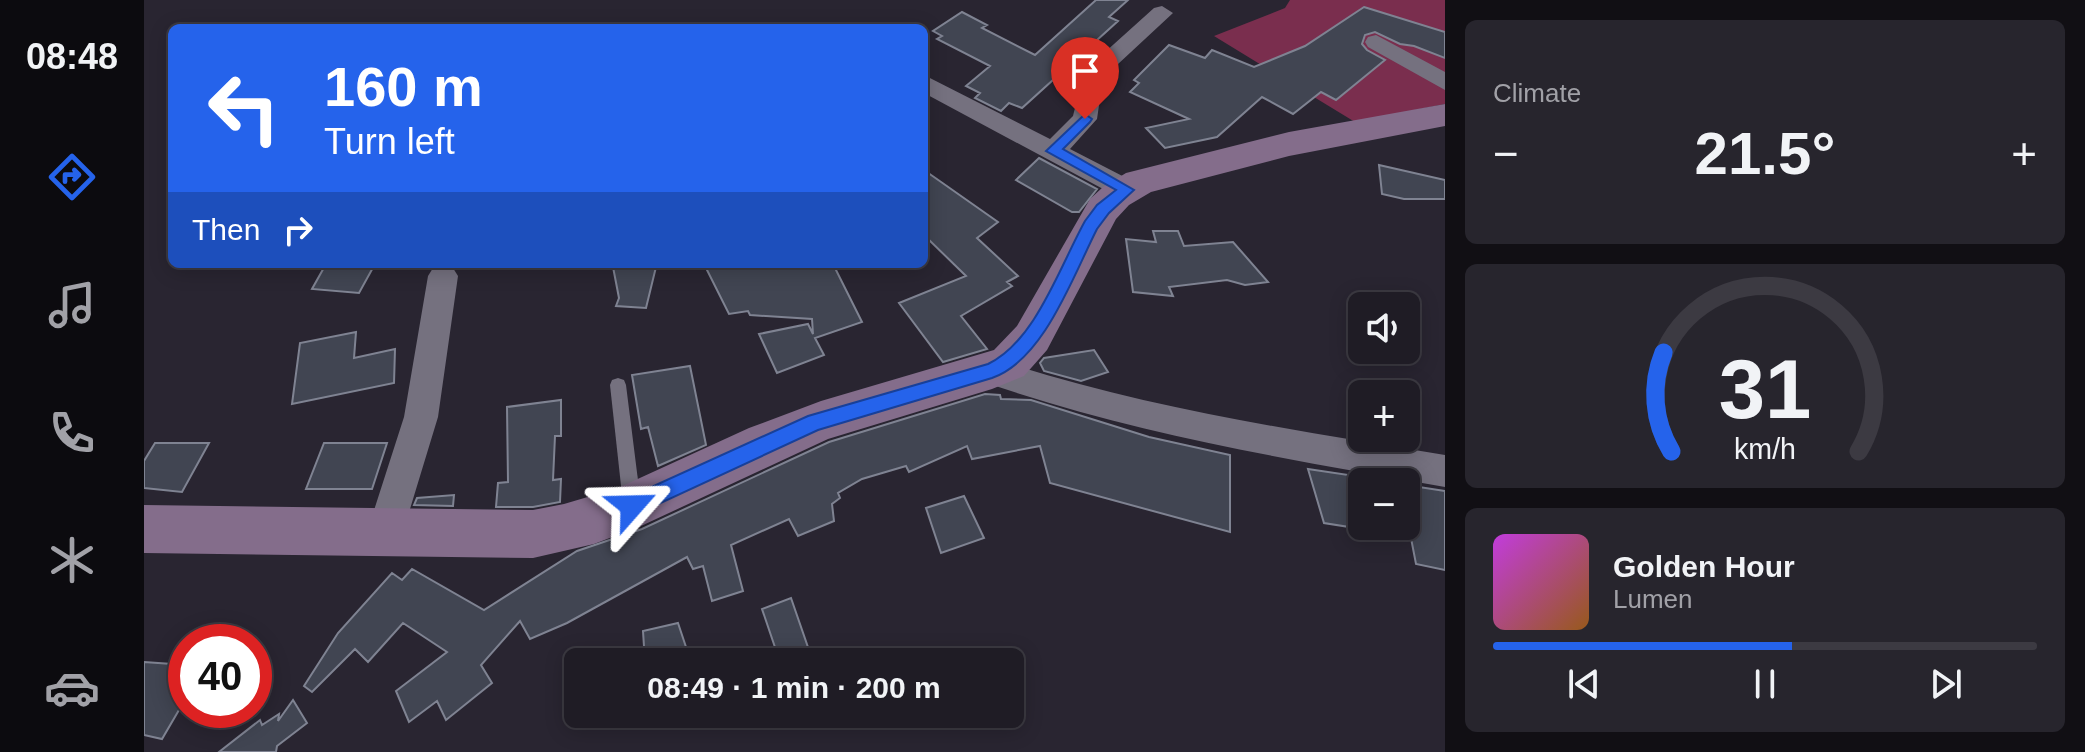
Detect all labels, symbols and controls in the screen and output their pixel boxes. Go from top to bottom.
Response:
text: 08:48 [26,36,118,77]
pin [1051,37,1119,119]
icon: arrive [1063,49,1107,93]
text: 160 m [324,55,483,118]
icon: left [192,56,296,160]
text: Climate [1493,78,1581,108]
text: 21.5° [1695,120,1835,187]
text: Turn left [324,121,455,162]
text: − [1493,129,1519,178]
text: + [2011,129,2037,178]
icon: directions [44,149,100,205]
icon: right [276,208,320,252]
text: Then [192,213,260,246]
icon: music [44,277,100,333]
map controls [1348,292,1420,540]
button: sound [1348,292,1420,364]
text: 31 [1719,343,1811,436]
button: + [1348,380,1420,452]
icon: phone [44,405,100,461]
text: km/h [1734,433,1796,465]
position arrow [590,464,674,548]
button: − [1348,468,1420,540]
icon: climate [44,532,100,588]
text: Golden Hour [1613,550,1795,583]
text: Lumen [1613,584,1693,614]
speed limit sign: 40 [168,624,272,728]
icon: car [44,660,100,716]
icon: previous [1562,662,1606,706]
icon: pause [1743,662,1787,706]
icon: next [1924,662,1968,706]
text: 08:49 · 1 min · 200 m [647,671,941,704]

